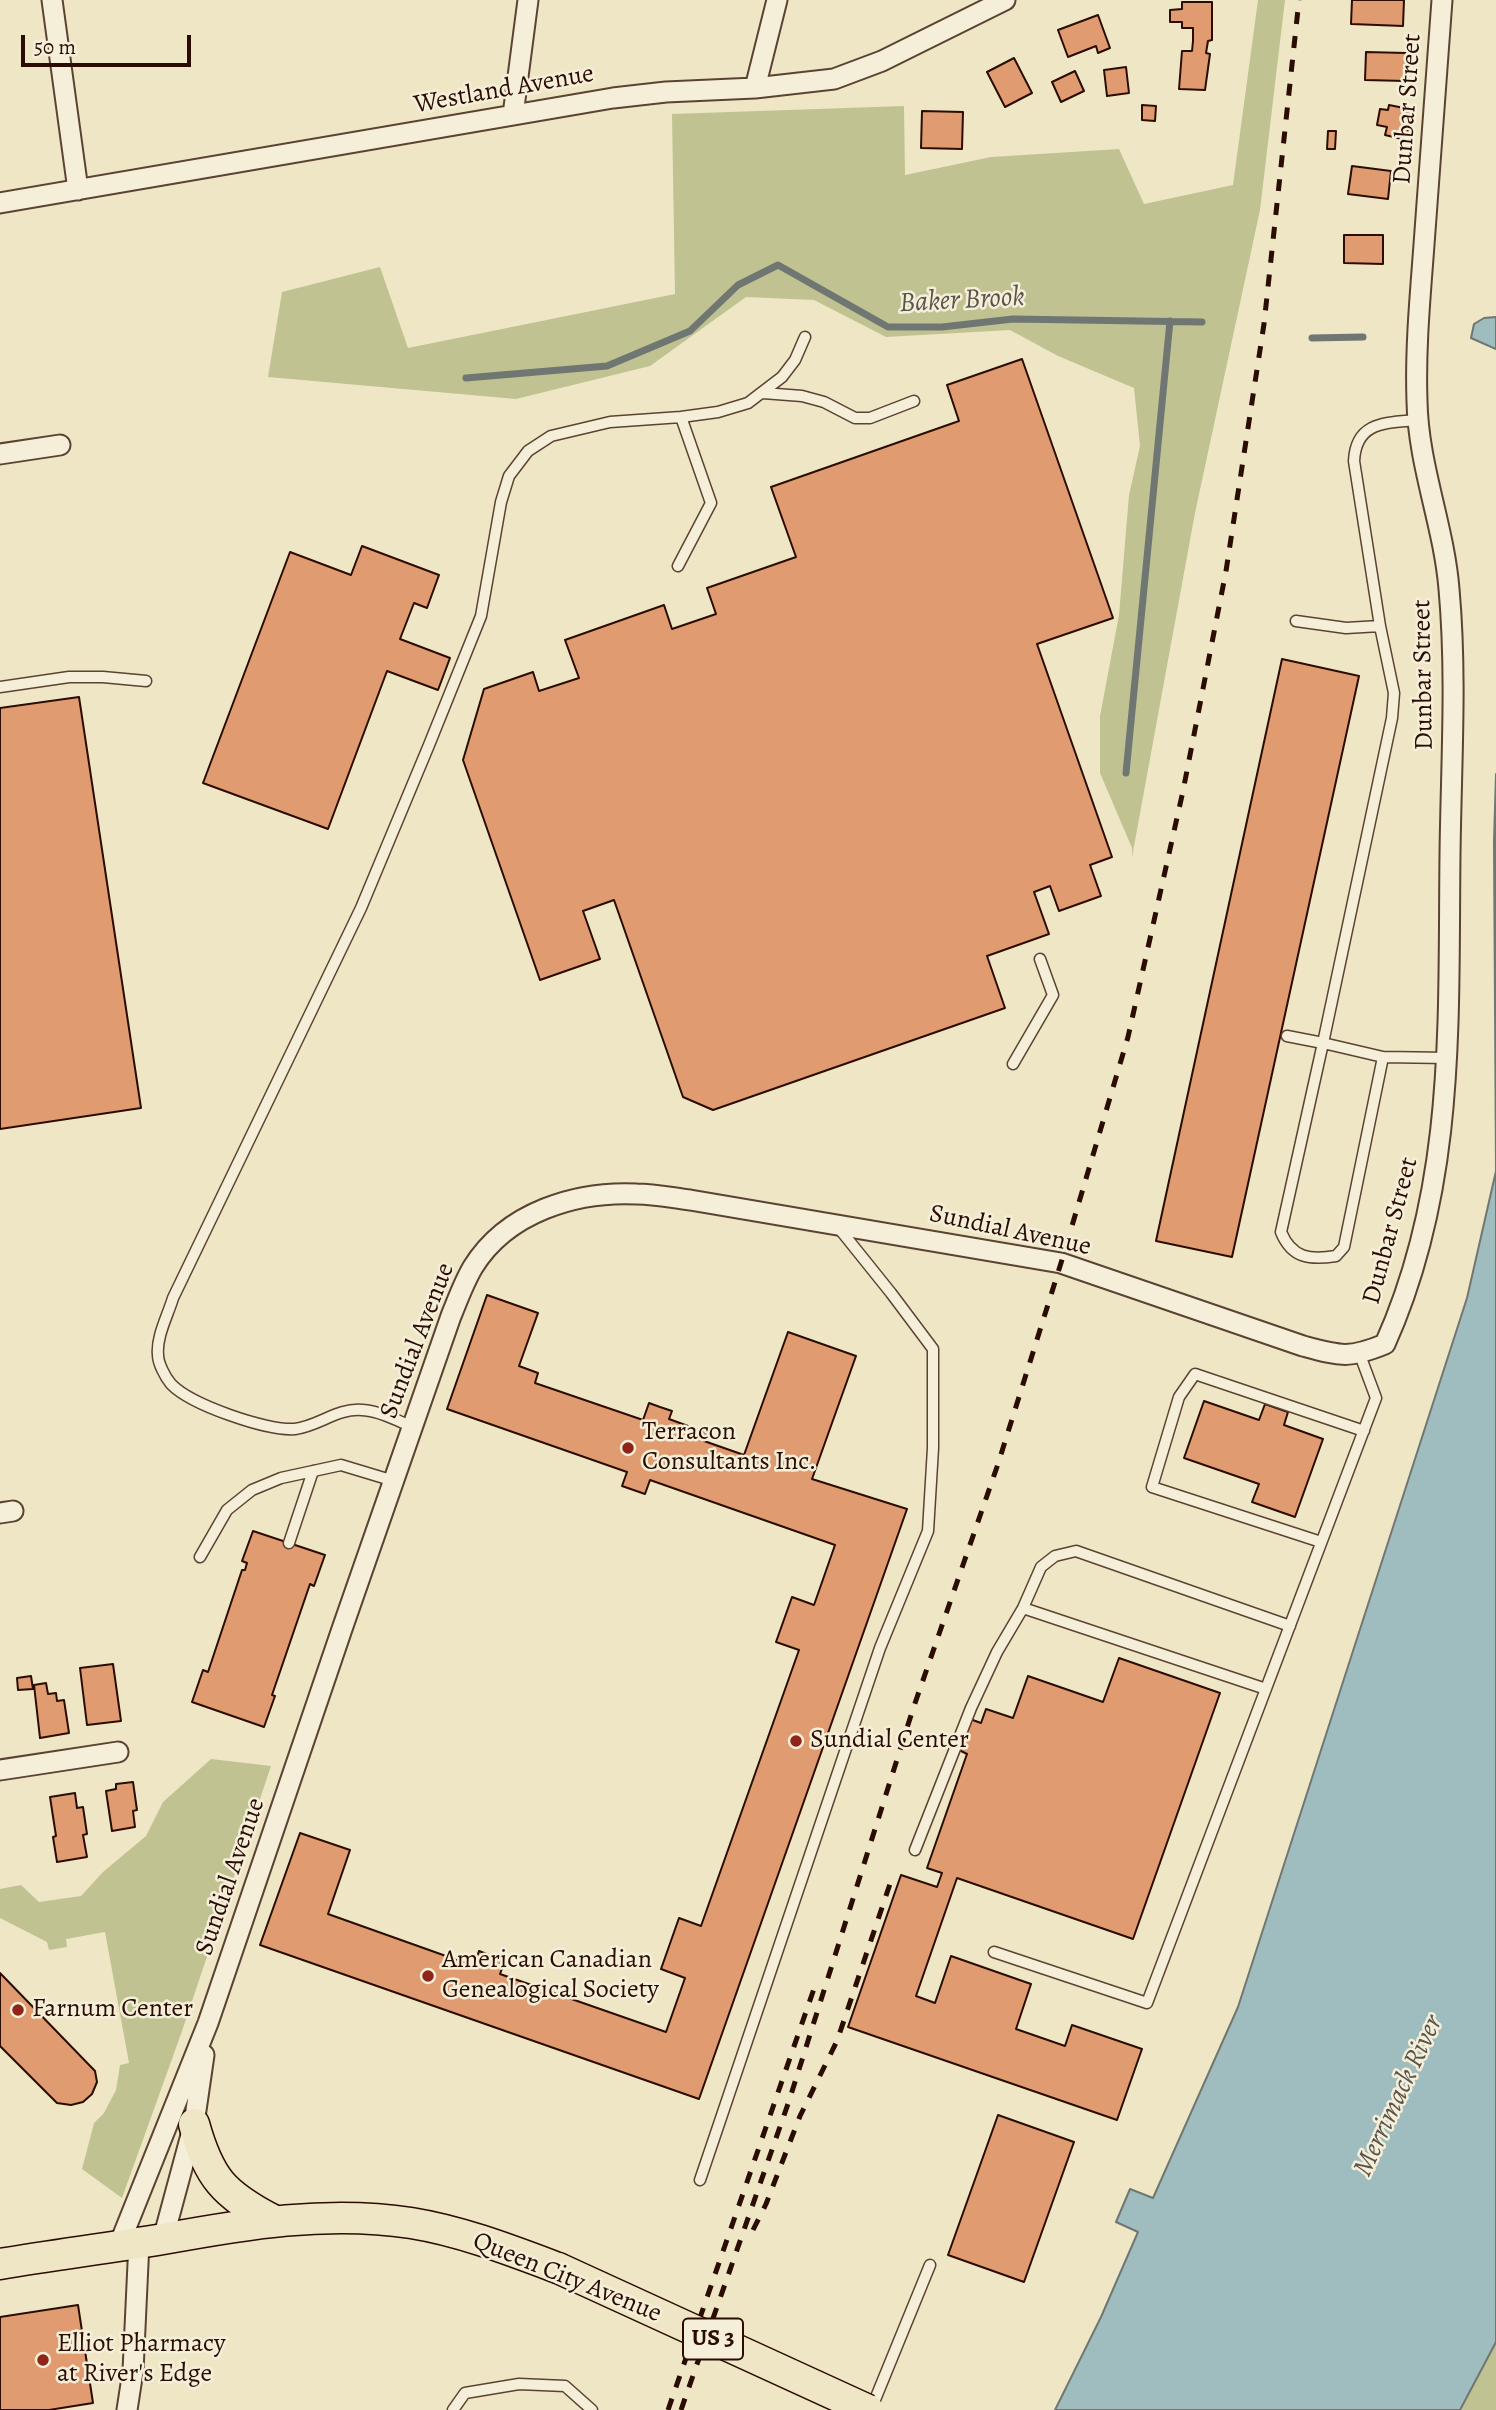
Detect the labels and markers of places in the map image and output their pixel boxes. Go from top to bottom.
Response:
place label: Terracon Consultants Inc. [642,1417,816,1478]
marker: Terracon Consultants Inc. [620,1440,636,1456]
place label: Sundial Center [810,1725,969,1757]
marker: Sundial Center [788,1733,804,1749]
place label: American Canadian Genealogical Society [442,1945,659,2007]
marker: American Canadian Genealogical Society [420,1968,436,1984]
place label: Farnum Center [32,1994,193,2026]
marker: Farnum Center [10,2002,26,2018]
place label: Elliot Pharmacy at River's Edge [57,2329,226,2390]
marker: Elliot Pharmacy at River's Edge [35,2352,51,2368]

